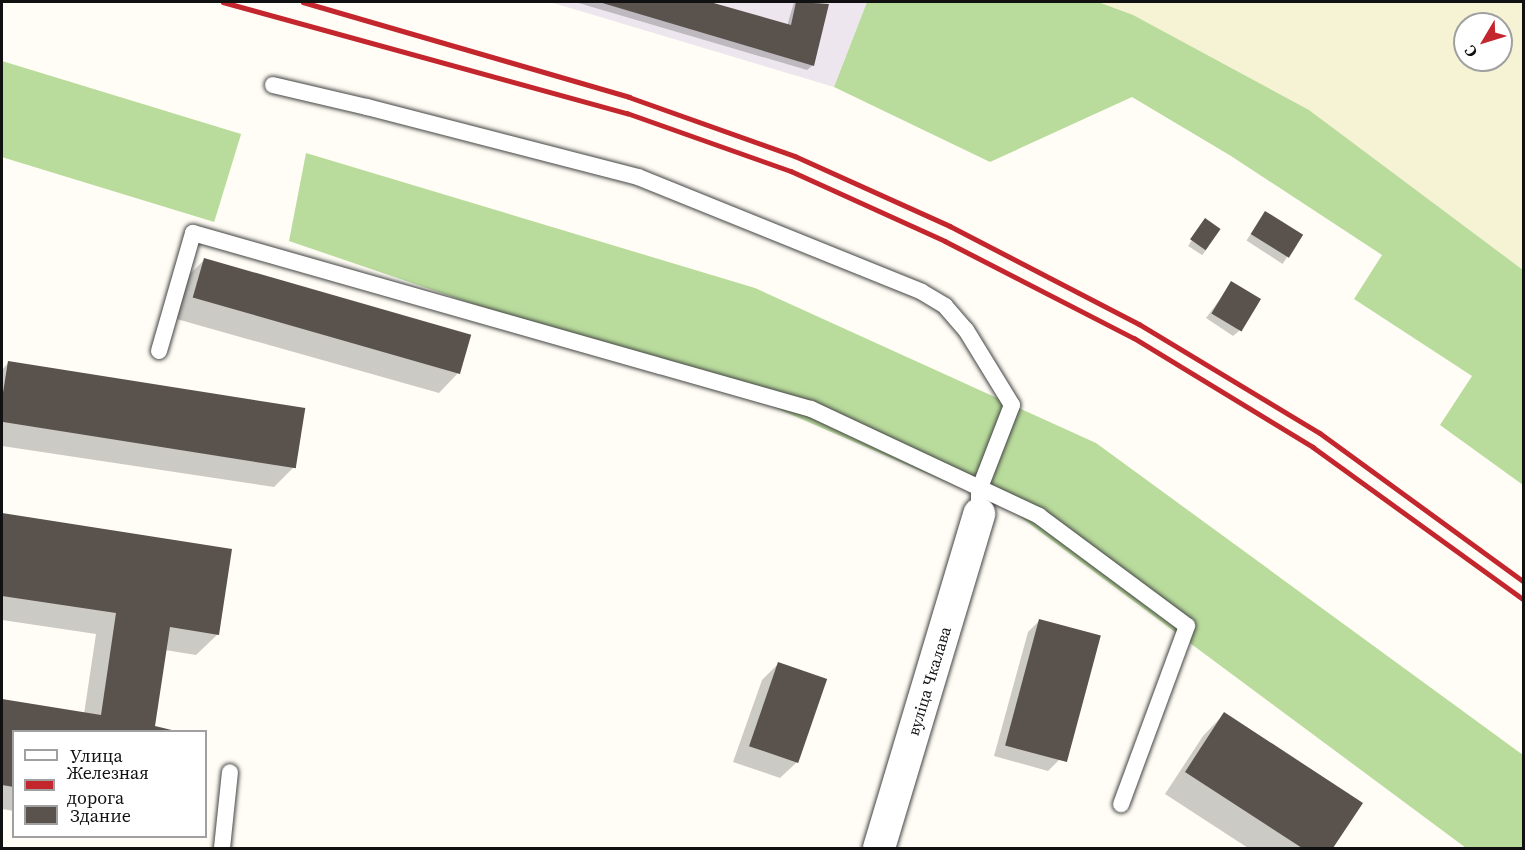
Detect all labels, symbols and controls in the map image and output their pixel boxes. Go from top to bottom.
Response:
north arrow [1453,12,1513,72]
text: С [1459,41,1482,63]
street label: вуліца Чкалава [903,624,955,738]
legend [12,730,207,838]
text: Улица [70,743,123,768]
text: Железная дорога [67,760,149,810]
text: Здание [70,803,131,828]

